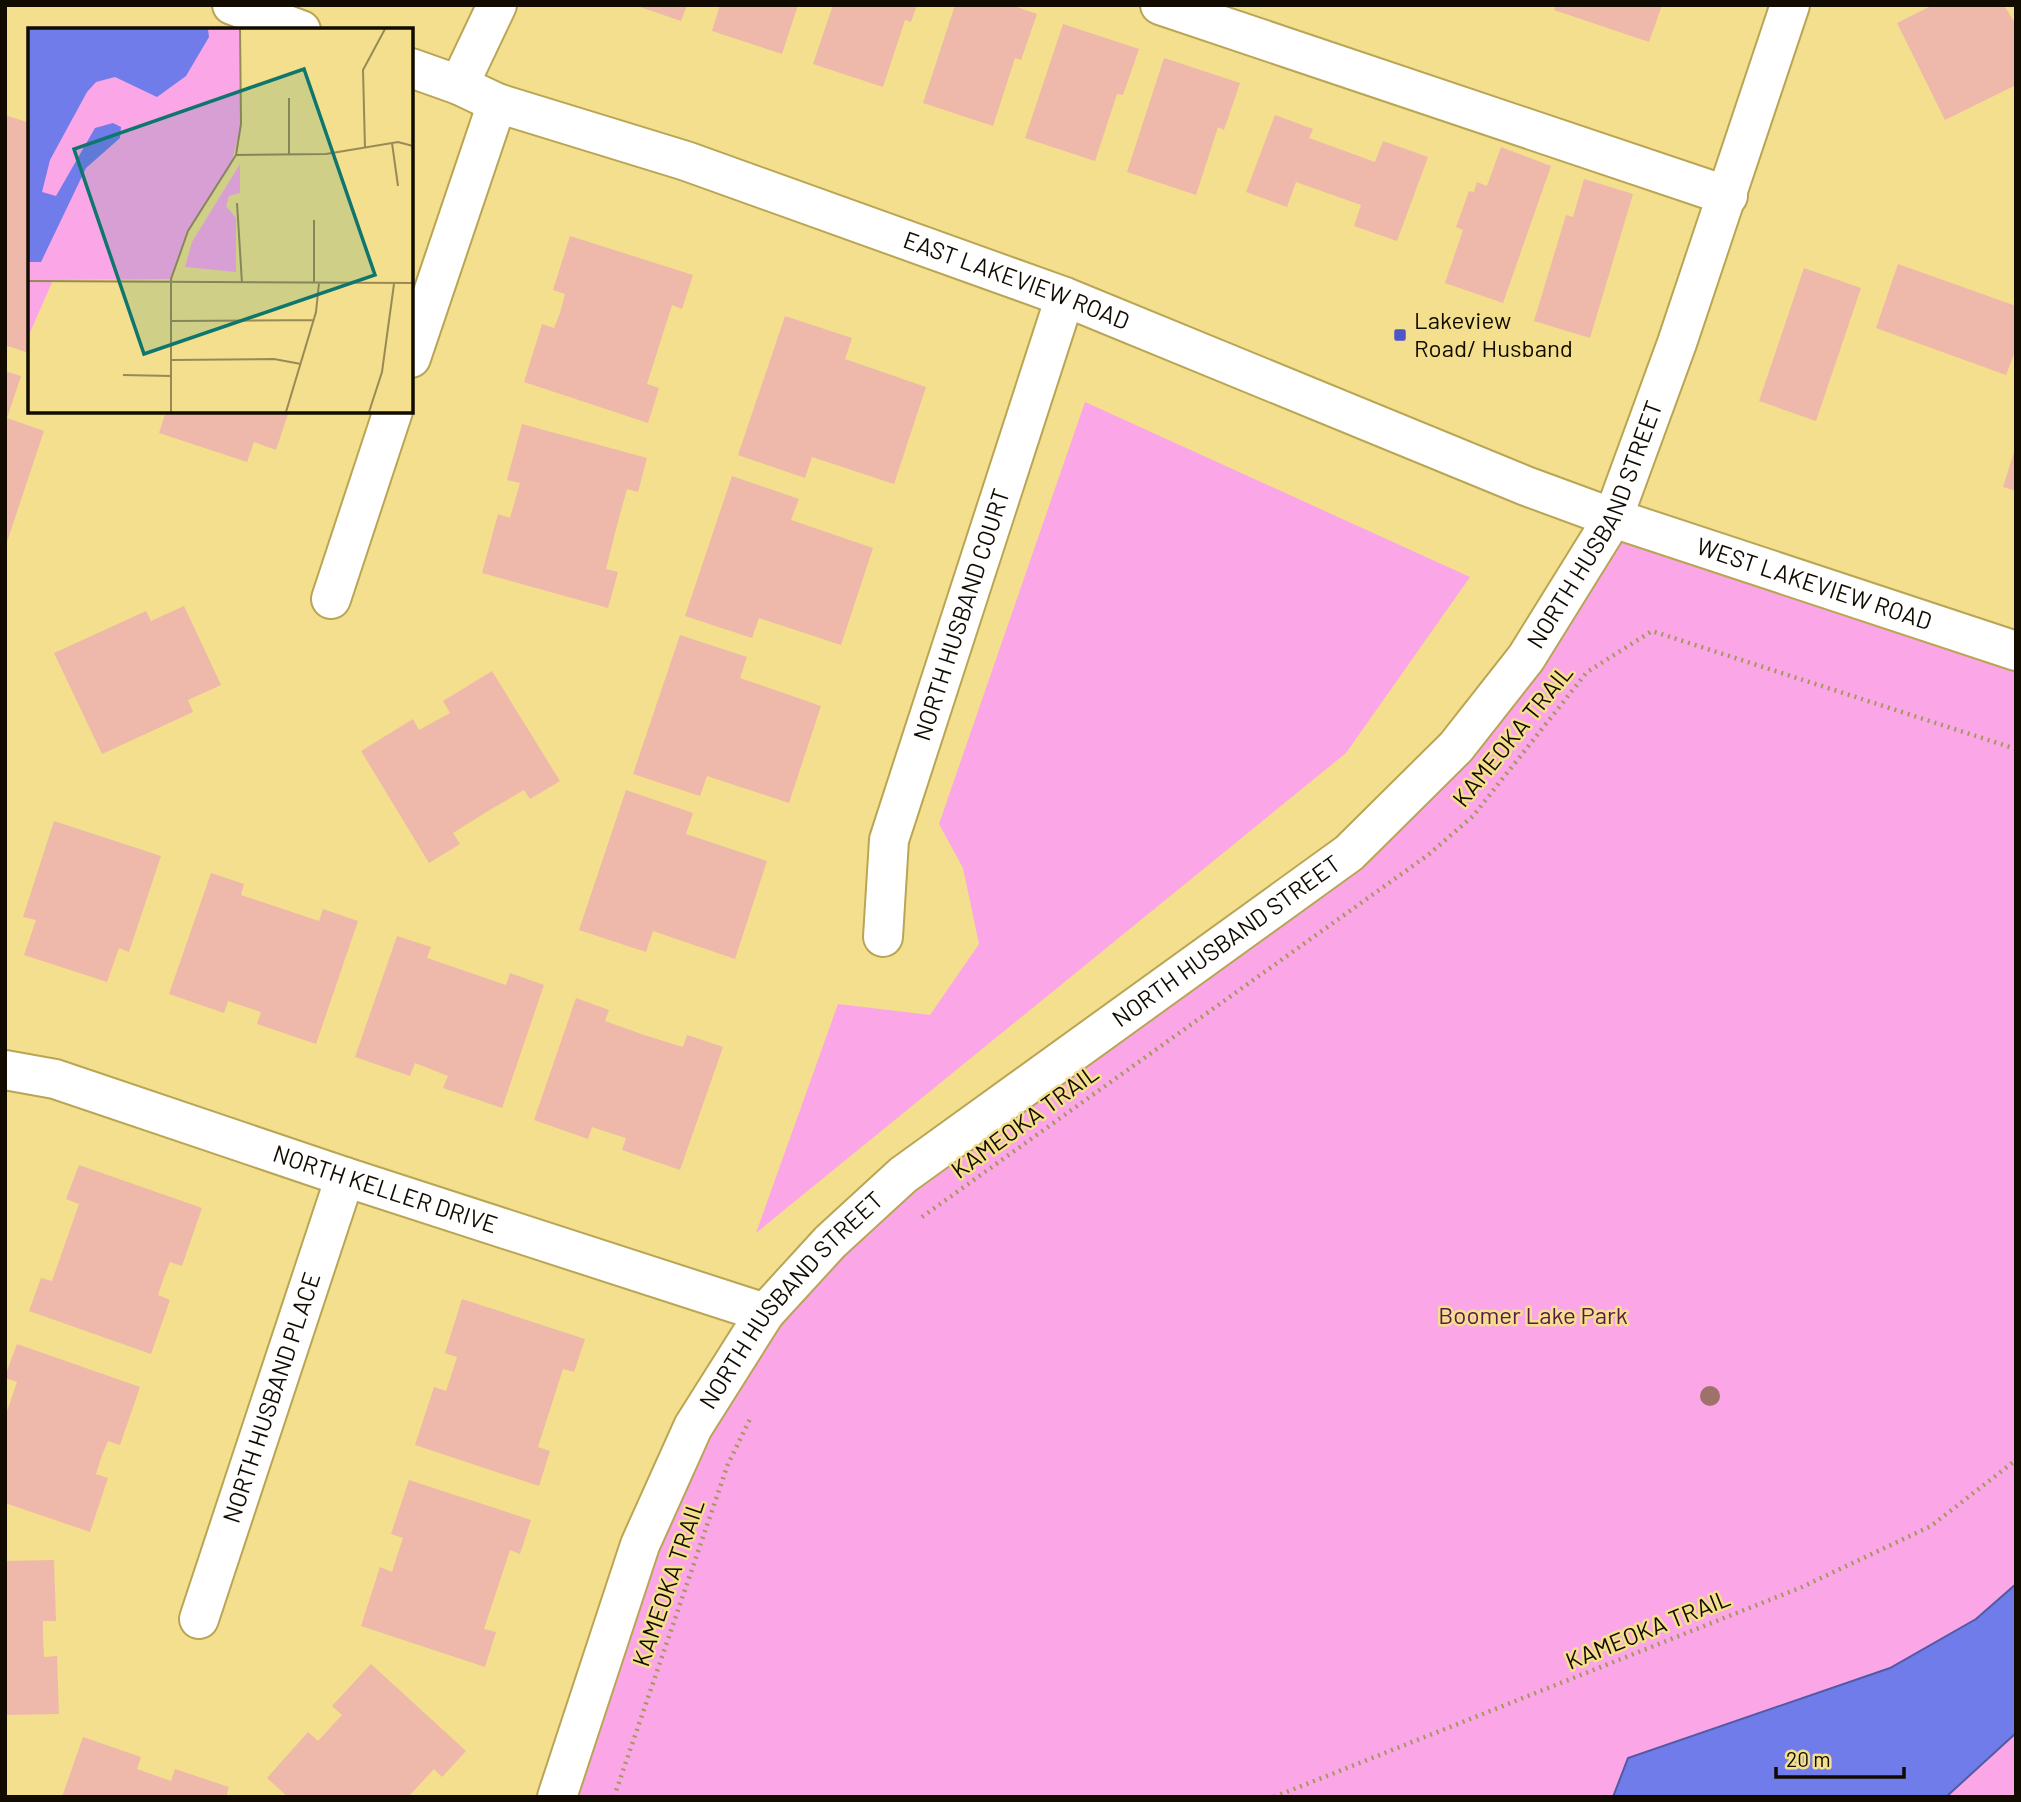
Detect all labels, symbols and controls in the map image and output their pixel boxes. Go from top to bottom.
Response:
inset map [28,28,413,413]
street label: EAST LAKEVIEW ROAD [900,224,1134,335]
place label: Lakeview Road/ Husband [1414,305,1573,362]
marker: Lakeview Road/ Husband [1392,327,1408,343]
street label: NORTH HUSBAND STREET [1520,396,1668,653]
street label: NORTH HUSBAND COURT [906,485,1015,744]
street label: WEST LAKEVIEW ROAD [1693,531,1936,635]
street label: KAMEOKA TRAIL [1446,658,1578,812]
street label: NORTH HUSBAND STREET [1106,848,1346,1032]
street label: KAMEOKA TRAIL [945,1058,1103,1184]
street label: NORTH KELLER DRIVE [270,1138,502,1238]
street label: NORTH HUSBAND STREET [692,1185,889,1414]
street label: NORTH HUSBAND PLACE [216,1268,326,1526]
park label: Boomer Lake Park [1438,1300,1628,1329]
street label: KAMEOKA TRAIL [625,1495,710,1670]
street label: KAMEOKA TRAIL [1561,1582,1734,1675]
scale bar [1776,1736,1904,1780]
text: 20 m [1786,1746,1831,1771]

